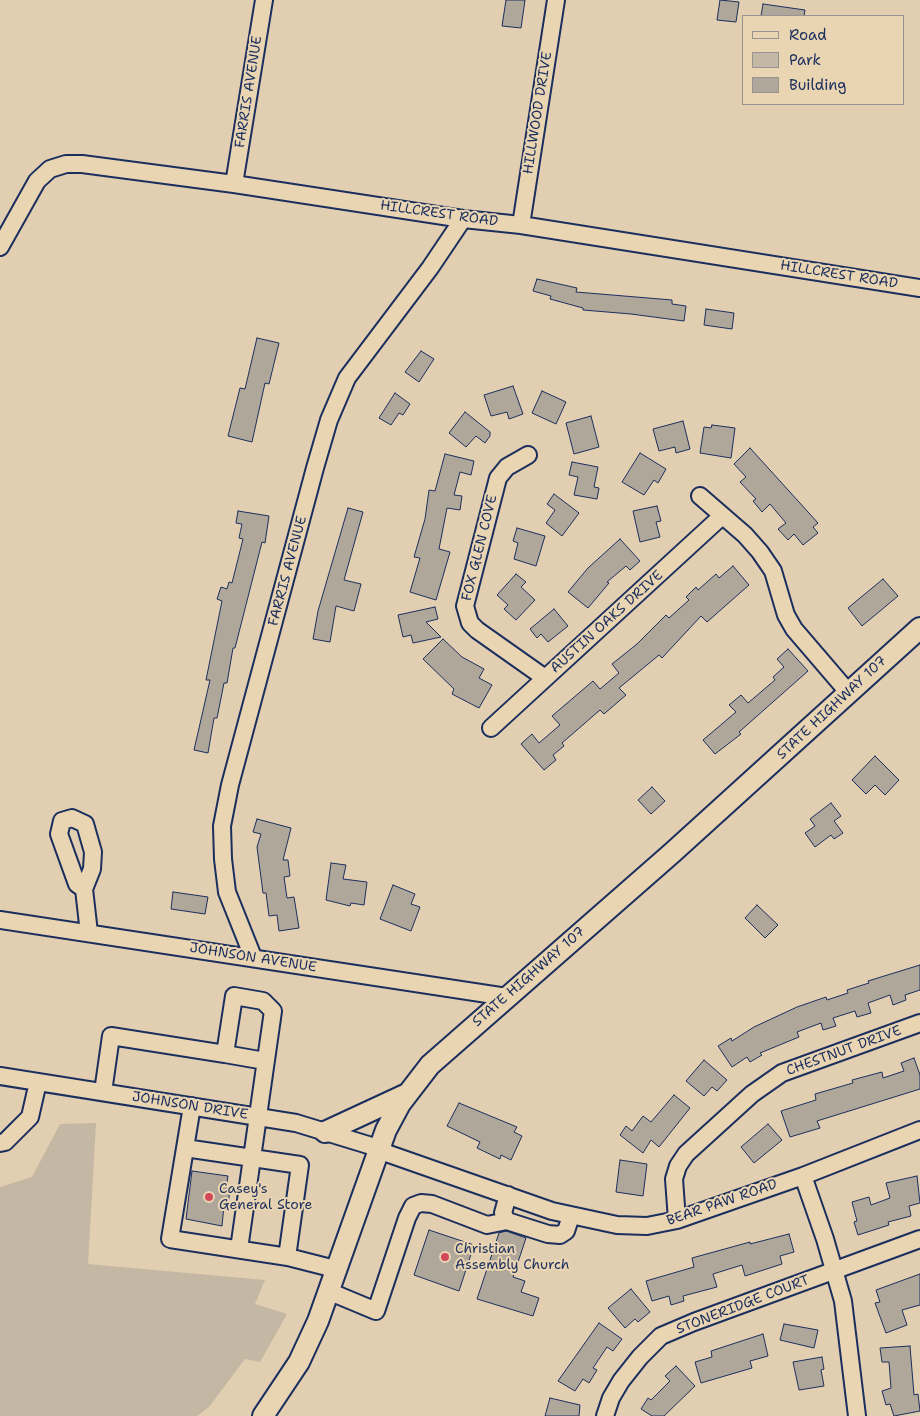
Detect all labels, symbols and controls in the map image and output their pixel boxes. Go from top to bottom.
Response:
legend [742,15,905,105]
text: Road [789,25,827,45]
street label: FARRIS AVENUE [232,35,266,149]
street label: HILLWOOD DRIVE [520,50,556,176]
text: Park [789,50,821,70]
text: Building [789,75,846,95]
street label: HILLCREST ROAD [379,197,499,231]
street label: HILLCREST ROAD [779,257,899,293]
street label: FOX GLEN COVE [459,493,501,603]
street label: FARRIS AVENUE [265,514,311,628]
street label: AUSTIN OAKS DRIVE [547,567,667,677]
street label: STATE HIGHWAY 107 [774,653,890,763]
street label: STATE HIGHWAY 107 [469,923,589,1031]
street label: JOHNSON AVENUE [188,940,318,976]
street label: CHESTNUT DRIVE [784,1022,904,1080]
street label: JOHNSON DRIVE [131,1089,249,1123]
street label: BEAR PAW ROAD [665,1176,779,1230]
place label: Casey's General Store [219,1181,312,1214]
marker: Casey's General Store [203,1191,215,1203]
place label: Christian Assembly Church [455,1241,569,1274]
marker: Christian Assembly Church [439,1251,451,1263]
street label: STONERIDGE COURT [674,1272,812,1338]

